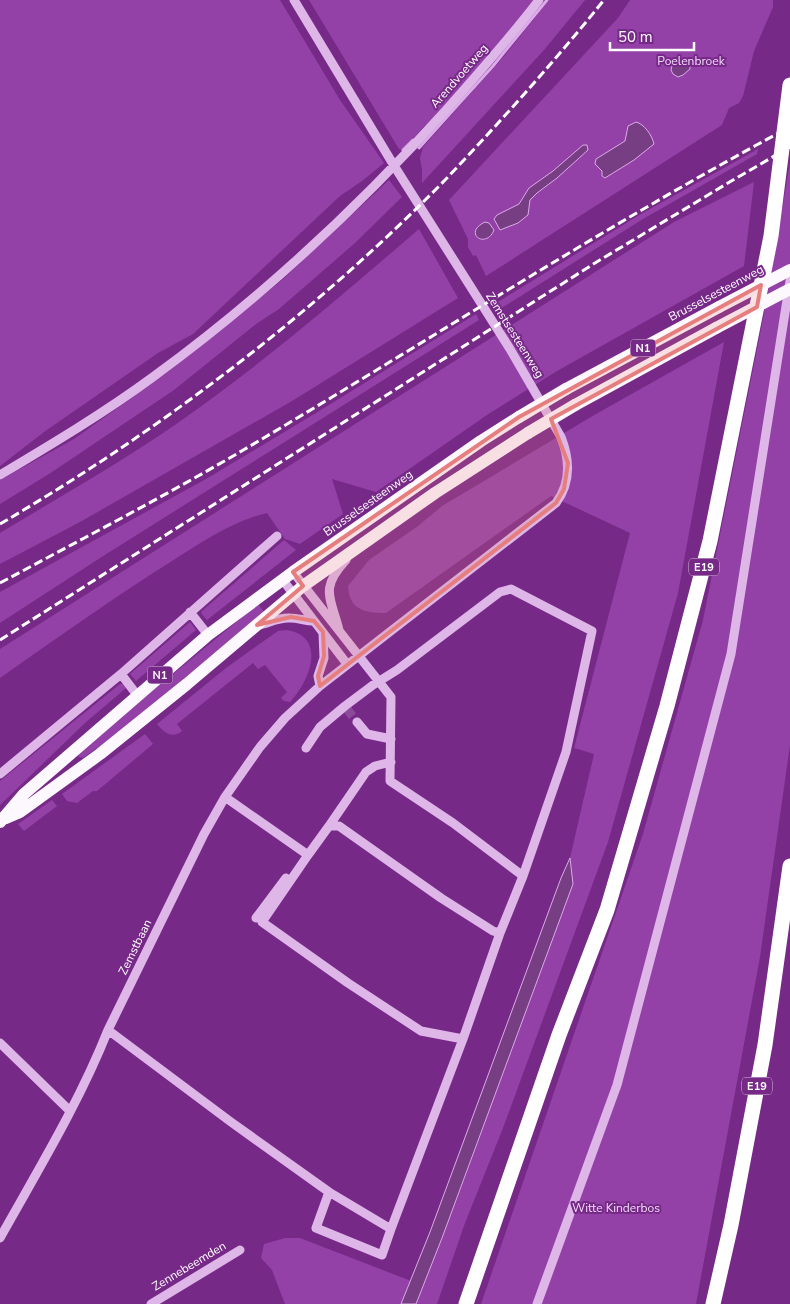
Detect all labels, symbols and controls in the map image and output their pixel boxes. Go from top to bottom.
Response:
scale bar [610,20,694,52]
text: 50 m [618,27,653,47]
street label: Arendvoetweg [427,41,491,111]
park label: Poelenbroek [657,53,726,69]
street label: Brusselsesteenweg [666,261,766,325]
street label: Zemstsesteenweg [482,289,548,381]
road number: N1 [630,339,656,356]
street label: Brusselsesteenweg [320,466,416,540]
road number: E19 [689,558,719,576]
road number: N1 [148,666,172,684]
street label: Zemstbaan [115,917,155,977]
road number: E19 [742,1078,772,1094]
park label: Witte Kinderbos [572,1200,660,1216]
street label: Zennebeemden [149,1238,229,1294]

